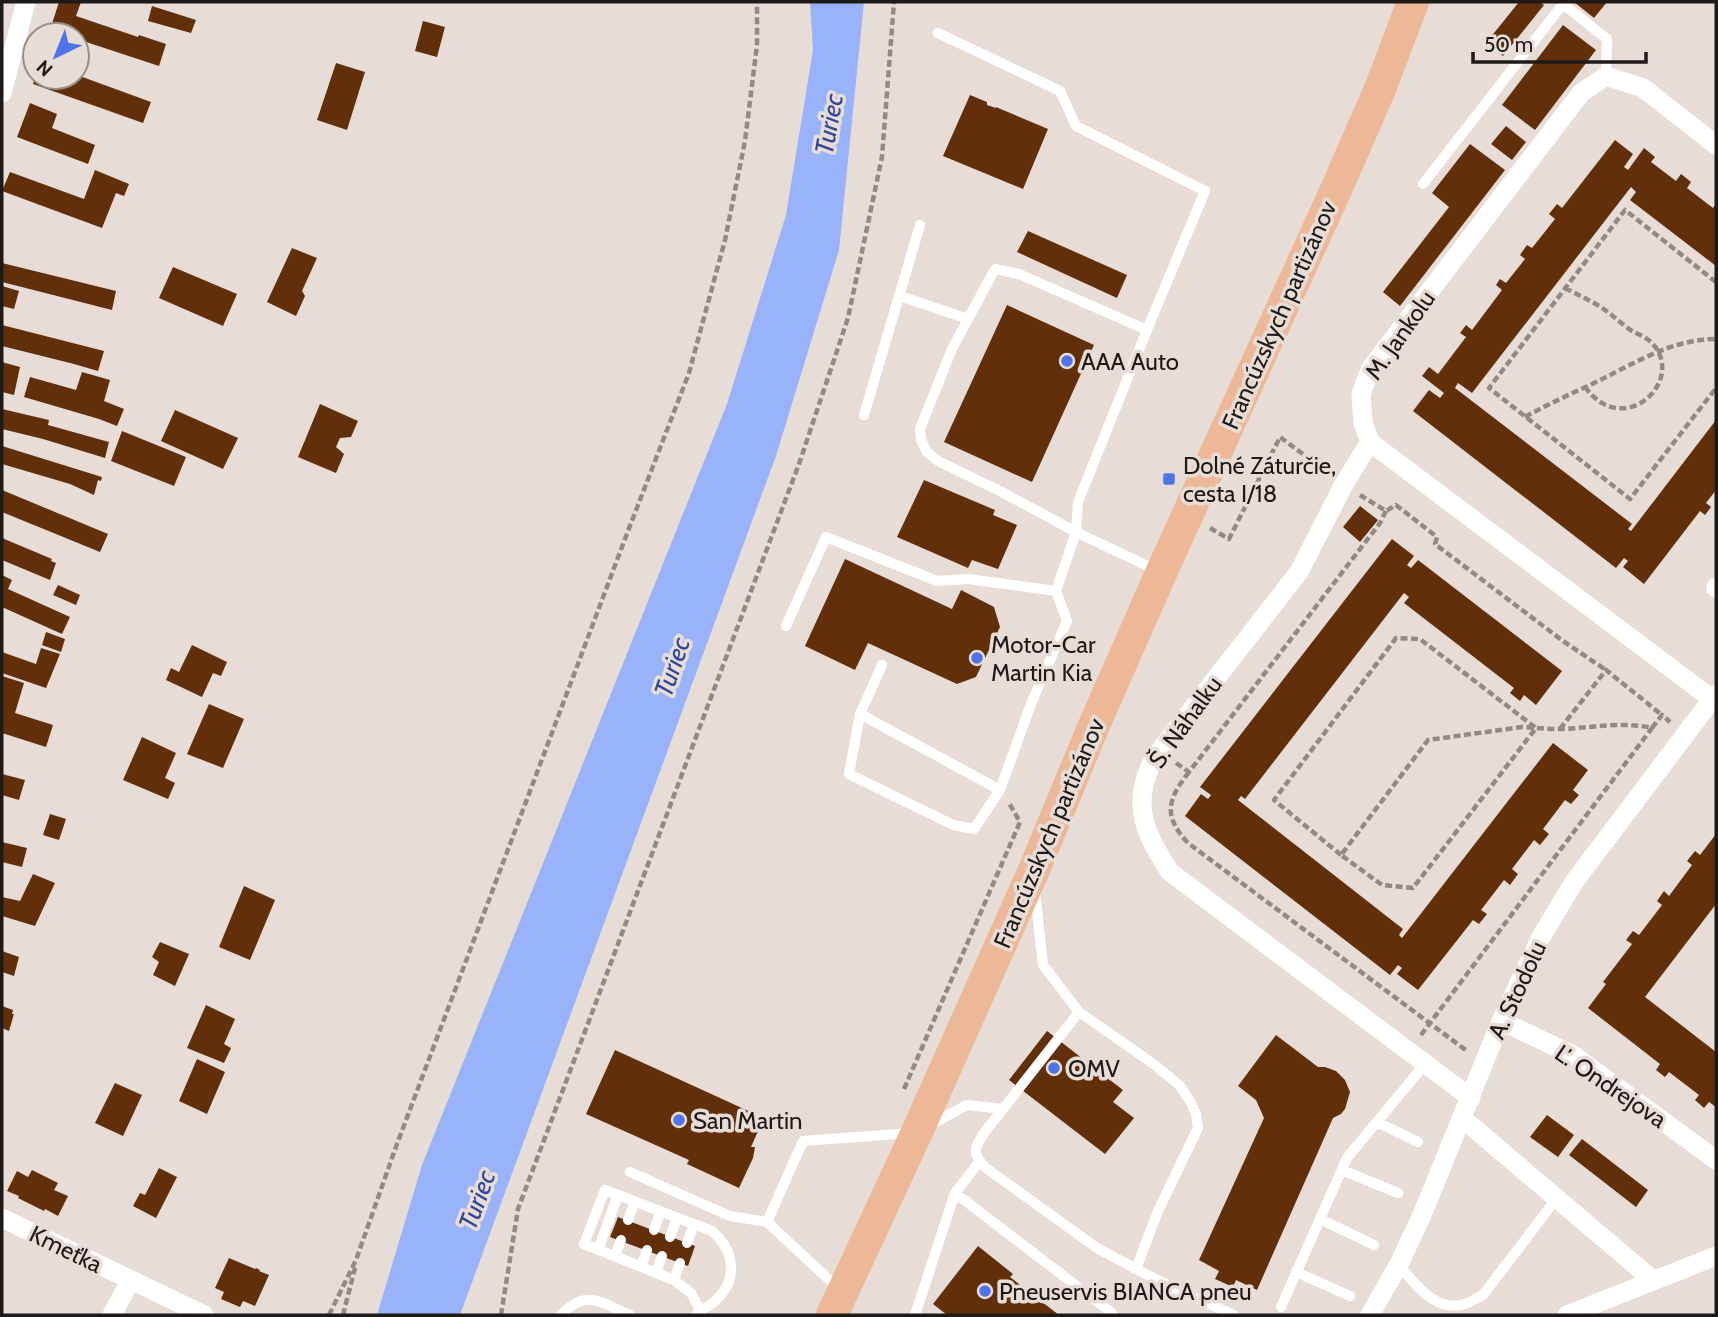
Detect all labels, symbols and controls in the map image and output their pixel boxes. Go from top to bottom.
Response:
north arrow [21,21,91,91]
scale bar [1473,21,1646,65]
text: 50 m [1484,32,1533,57]
text: N [32,55,58,81]
water label: Turiec [808,91,850,157]
street label: Francúzskych partizánov [1215,196,1343,434]
street label: M. Jankolu [1359,285,1441,385]
place label: AAA Auto [1081,347,1179,376]
marker: AAA Auto [1059,353,1075,369]
place label: Dolné Záturčie, cesta I/18 [1183,451,1336,508]
marker: Dolné Záturčie, cesta I/18 [1161,471,1177,487]
place label: Motor-Car Martin Kia [991,630,1096,687]
water label: Turiec [647,633,697,701]
marker: Motor-Car Martin Kia [969,650,985,666]
street label: Š. Náhalku [1142,671,1228,773]
street label: Francúzskych partizánov [987,713,1111,952]
street label: A. Stodolu [1482,936,1552,1044]
street label: Ľ. Ondrejova [1550,1038,1673,1134]
place label: OMV [1068,1054,1120,1083]
marker: OMV [1046,1060,1062,1076]
place label: San Martin [693,1106,802,1135]
marker: San Martin [671,1112,687,1128]
water label: Turiec [452,1166,502,1234]
street label: Kmeťka [25,1219,107,1279]
place label: Pneuservis BIANCA pneu [999,1277,1252,1306]
marker: Pneuservis BIANCA pneu [977,1283,993,1299]

